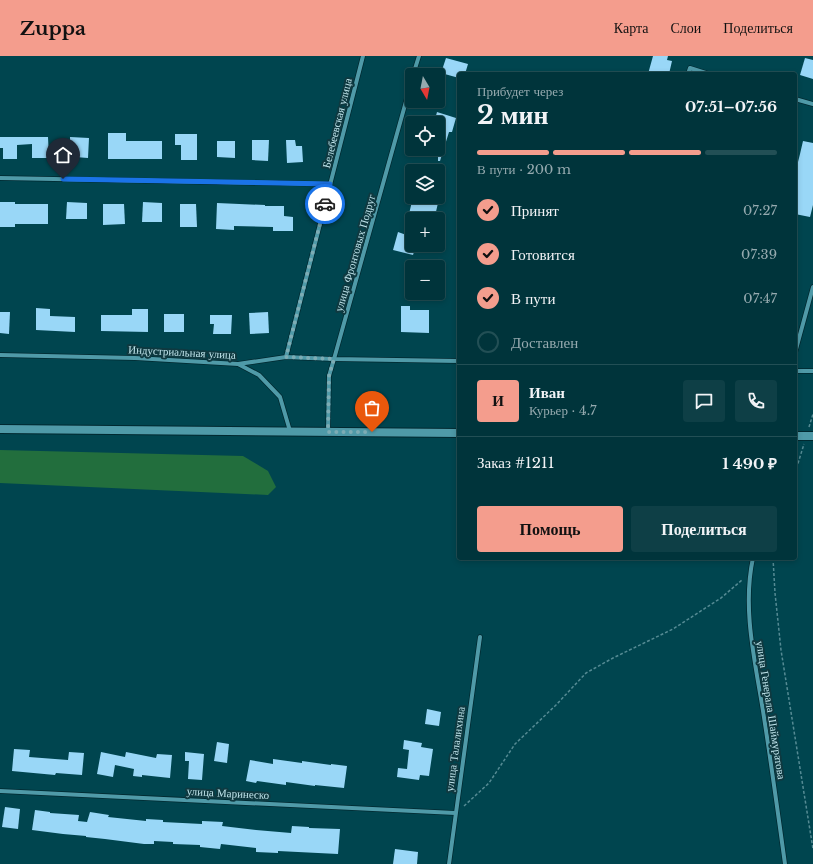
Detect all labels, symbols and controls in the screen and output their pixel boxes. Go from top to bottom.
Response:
text: Zuppa [20,17,86,40]
text: Карта [614,19,648,37]
text: Слои [670,19,701,37]
text: Поделиться [723,19,793,37]
north arrow [405,68,445,108]
map controls [405,68,445,300]
street label: Белебеевская улица [319,76,355,169]
text: Прибудет через [477,83,563,100]
text: 07:51–07:56 [685,97,777,116]
text: 2 мин [477,99,549,131]
button: locate [405,116,445,156]
pin [46,138,80,179]
icon: home [52,144,74,166]
text: В пути · 200 m [477,161,571,178]
button: layers [405,164,445,204]
courier [305,184,345,224]
street label: улица Фронтовых Подруг [332,192,379,313]
icon: car [314,193,336,215]
icon: check [477,199,499,221]
text: Принят [511,201,559,220]
text: 07:27 [743,202,777,219]
button: + [405,212,445,252]
icon: check [477,243,499,265]
text: Готовится [511,245,575,264]
text: 07:39 [741,246,777,263]
button: − [405,260,445,300]
icon: check [477,287,499,309]
text: В пути [511,289,555,308]
text: 07:47 [743,290,777,307]
text: Доставлен [511,333,578,352]
street label: Индустриальная улица [128,342,236,362]
button: chat [683,380,725,422]
button: phone [735,380,777,422]
text: Иван [529,383,565,402]
pin [355,391,389,432]
text: И [492,391,504,410]
icon: bag [361,397,383,419]
text: Курьер · 4.7 [529,402,596,419]
text: Заказ #1211 [477,453,554,472]
text: 1 490 ₽ [722,454,777,473]
button: Помощь [477,506,623,552]
button: Поделиться [631,506,777,552]
street label: улица Генерала Шаймуратова [753,640,789,780]
street label: улица Талалихина [442,705,468,792]
street label: улица Маринеско [186,784,270,802]

